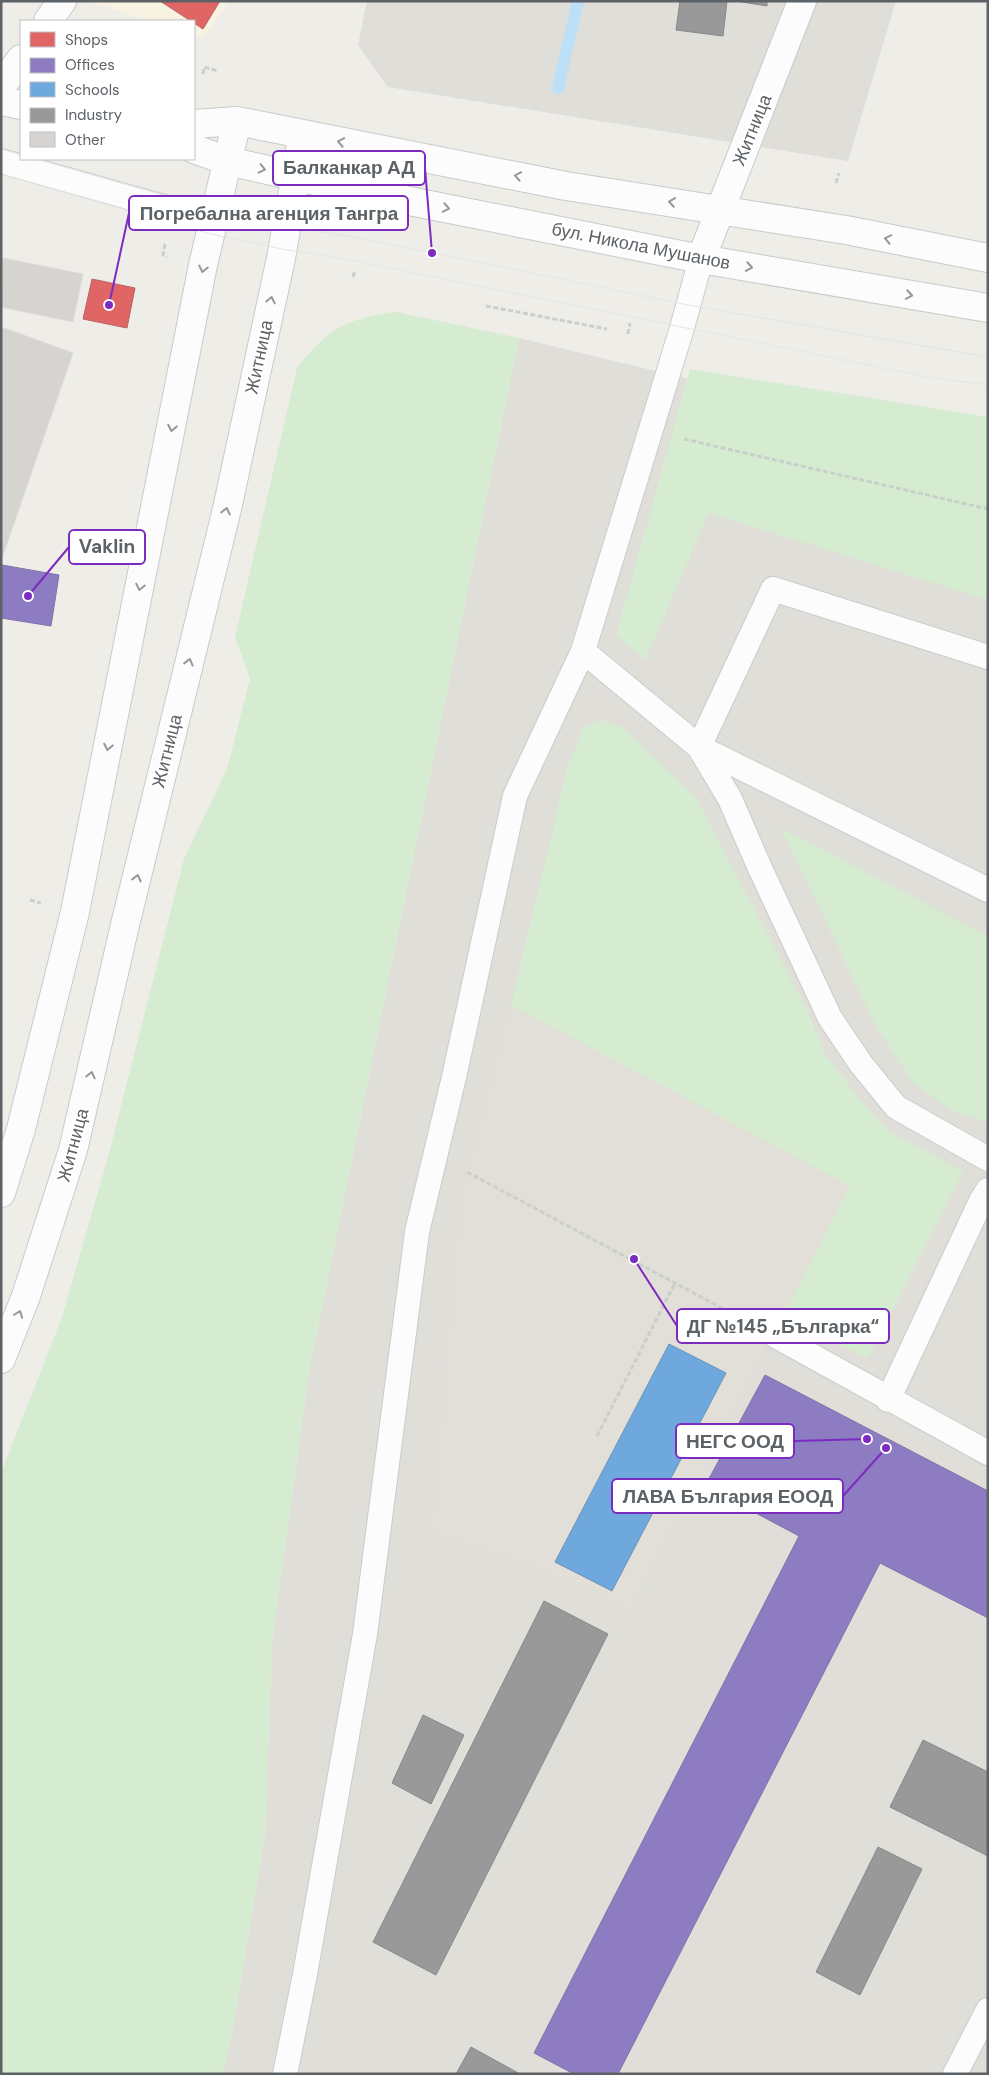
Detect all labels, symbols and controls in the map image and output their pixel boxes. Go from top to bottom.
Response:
legend [20,20,195,160]
text: Shops [65,30,108,50]
text: Offices [65,55,115,75]
text: Schools [65,80,120,100]
street label: Житница [727,90,778,169]
text: Industry [65,105,123,125]
text: Other [65,130,106,150]
one-way arrow [337,137,346,147]
callout: Балканкар АД [273,151,425,185]
text: Балканкар АД [283,155,415,180]
one-way arrow [257,163,266,174]
one-way arrow [513,172,522,182]
callout: Погребална агенция Тангра [129,196,408,230]
one-way arrow [668,198,677,208]
text: Погребална агенция Тангра [140,201,399,226]
one-way arrow [441,203,450,213]
street label: бул. Никола Мушанов [550,217,732,275]
one-way arrow [884,234,893,244]
one-way arrow [744,262,753,272]
one-way arrow [198,264,209,273]
one-way arrow [904,290,913,300]
one-way arrow [266,296,276,305]
street label: Житница [239,317,279,396]
one-way arrow [167,424,178,433]
one-way arrow [220,506,231,515]
callout: Vaklin [69,530,145,564]
text: Vaklin [79,534,135,559]
one-way arrow [135,583,145,592]
one-way arrow [183,658,194,667]
street label: Житница [146,711,188,790]
one-way arrow [103,742,113,751]
one-way arrow [131,873,142,882]
one-way arrow [85,1070,96,1079]
street label: Житница [52,1105,95,1184]
callout: ДГ №145 „Българка“ [677,1309,889,1343]
one-way arrow [13,1310,23,1319]
text: ДГ №145 „Българка“ [687,1314,880,1339]
callout: НЕГС ООД [676,1424,794,1458]
text: НЕГС ООД [686,1429,784,1454]
callout: ЛАВА България ЕООД [612,1479,843,1513]
text: ЛАВА България ЕООД [623,1484,834,1509]

